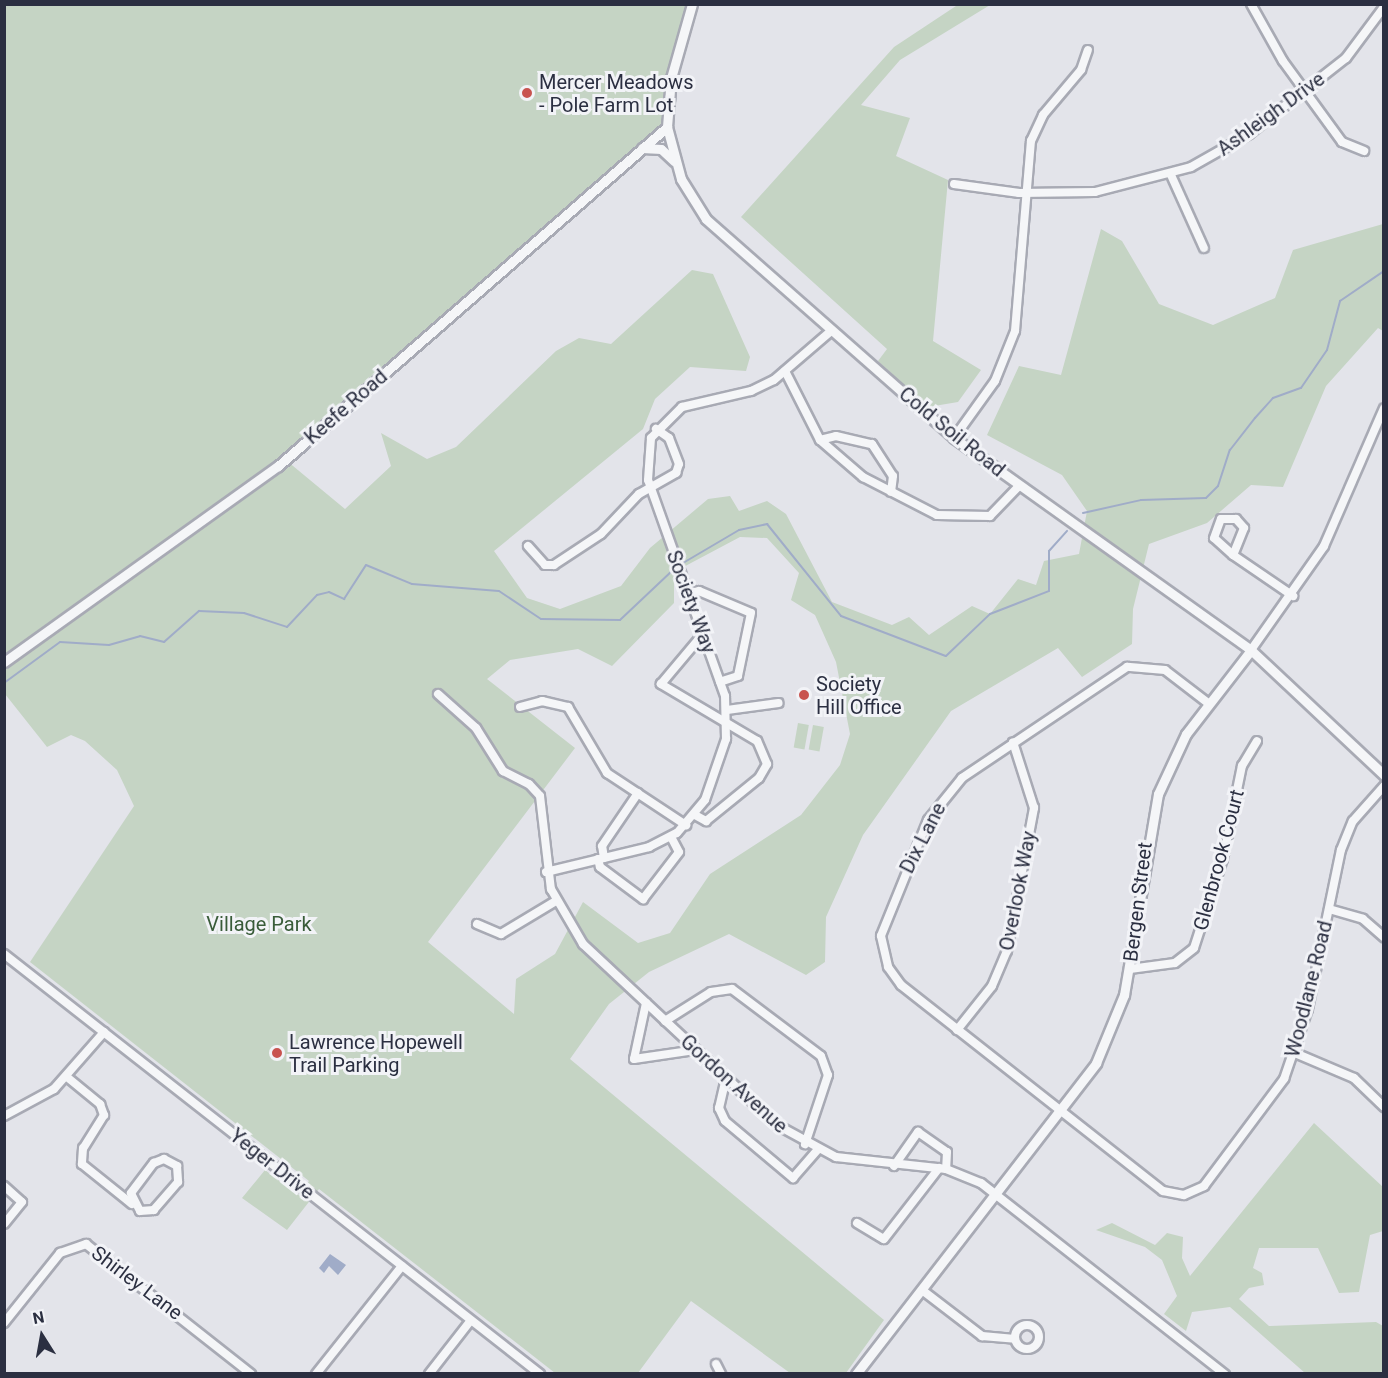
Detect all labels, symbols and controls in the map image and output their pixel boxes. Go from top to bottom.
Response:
street label: Ashleigh Drive [1213,67,1329,161]
place label: Mercer Meadows - Pole Farm Lot [539,70,693,117]
marker: Mercer Meadows - Pole Farm Lot [520,86,534,100]
street label: Keefe Road [300,365,392,449]
street label: Cold Soil Road [894,382,1010,482]
street label: Society Way [661,547,721,657]
place label: Society Hill Office [816,672,902,719]
marker: Society Hill Office [797,688,811,702]
street label: Glenbrook Court [1189,787,1249,933]
street label: Dix Lane [895,799,951,877]
street label: Overlook Way [995,829,1041,953]
street label: Bergen Street [1119,841,1157,963]
park label: Village Park [206,912,312,936]
street label: Woodlane Road [1280,918,1338,1060]
place label: Lawrence Hopewell Trail Parking [289,1030,463,1077]
street label: Gordon Avenue [676,1030,792,1138]
marker: Lawrence Hopewell Trail Parking [270,1046,284,1060]
street label: Yeger Drive [225,1124,319,1204]
street label: Shirley Lane [87,1241,187,1325]
north arrow [12,1306,72,1366]
text: N [31,1307,46,1328]

